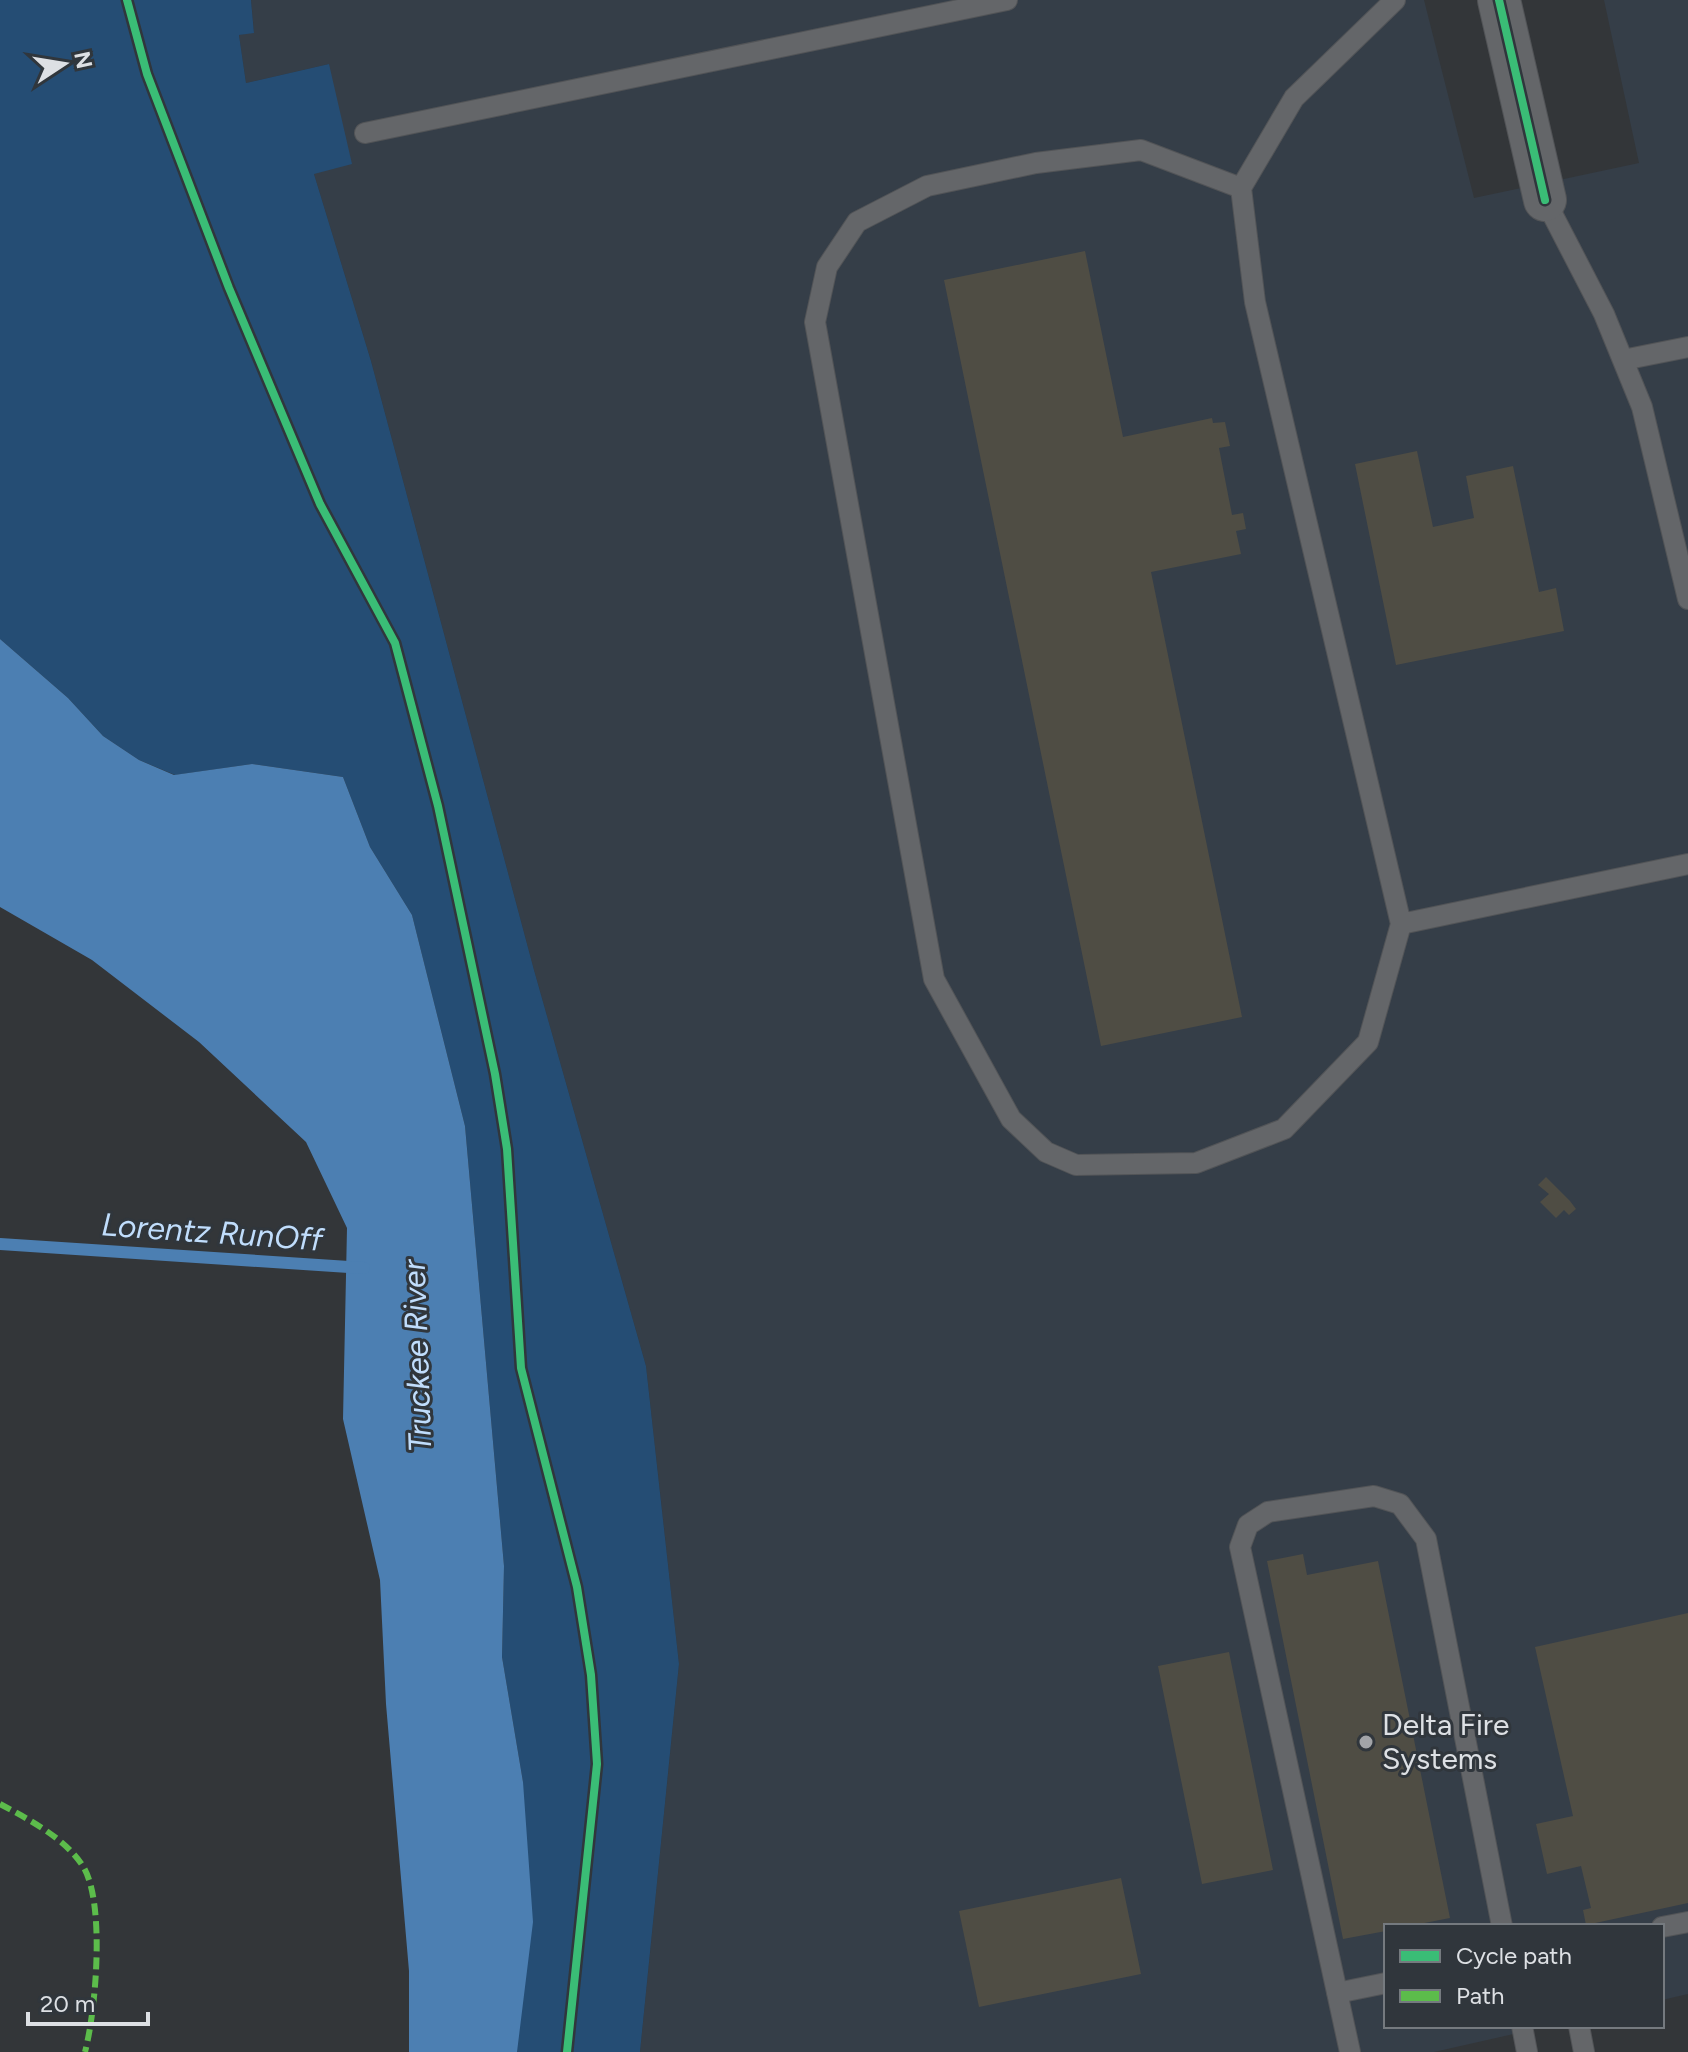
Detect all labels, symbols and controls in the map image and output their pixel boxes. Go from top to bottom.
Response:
north arrow [24,24,104,104]
text: N [68,49,98,71]
water label: Lorentz RunOff [100,1205,327,1259]
water label: Truckee River [395,1258,439,1453]
place label: Delta Fire Systems [1382,1706,1509,1777]
marker: Delta Fire Systems [1357,1733,1375,1751]
legend [1384,1924,1664,2028]
text: Cycle path [1456,1941,1572,1970]
scale bar [28,1976,148,2026]
text: Path [1456,1981,1504,2010]
text: 20 m [40,1989,95,2018]

